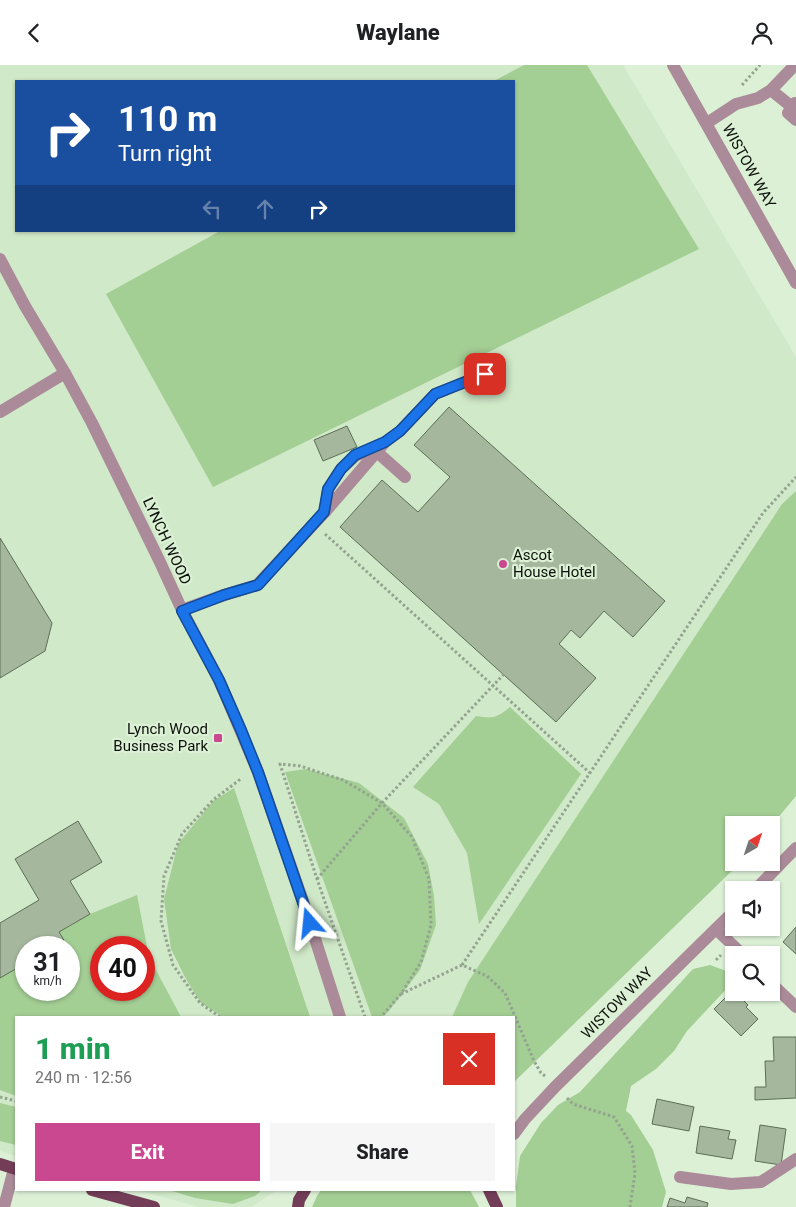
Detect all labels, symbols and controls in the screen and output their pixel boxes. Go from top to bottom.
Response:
icon: back [20,19,48,47]
icon: person [748,19,776,47]
text: Waylane [356,20,440,45]
text: 110 m [118,99,217,140]
icon: right [35,100,100,165]
street label: WISTOW WAY [718,121,780,211]
text: Turn right [118,141,212,166]
icon: left [198,195,226,223]
icon: ahead [251,195,279,223]
icon: right [304,195,332,223]
pin [464,353,506,395]
icon: arrive [471,360,499,388]
street label: LYNCH WOOD [139,495,195,587]
place label: Ascot House Hotel [513,546,596,581]
marker: Ascot House Hotel [497,558,509,570]
place label: Lynch Wood Business Park [113,720,208,755]
marker: Lynch Wood Business Park [212,732,224,744]
north arrow [725,816,780,871]
map controls [725,816,780,1001]
button: sound [725,881,780,936]
position arrow [283,896,335,948]
speed limit sign: 40 [90,936,155,1001]
button: search [725,946,780,1001]
text: 31 [33,948,62,977]
street label: WISTOW WAY [578,964,656,1042]
text: km/h [33,974,62,988]
text: 1 min [35,1031,111,1066]
button: close [443,1033,495,1085]
text: 240 m · 12:56 [35,1068,132,1087]
button: Exit [35,1123,260,1181]
button: Share [270,1123,495,1181]

